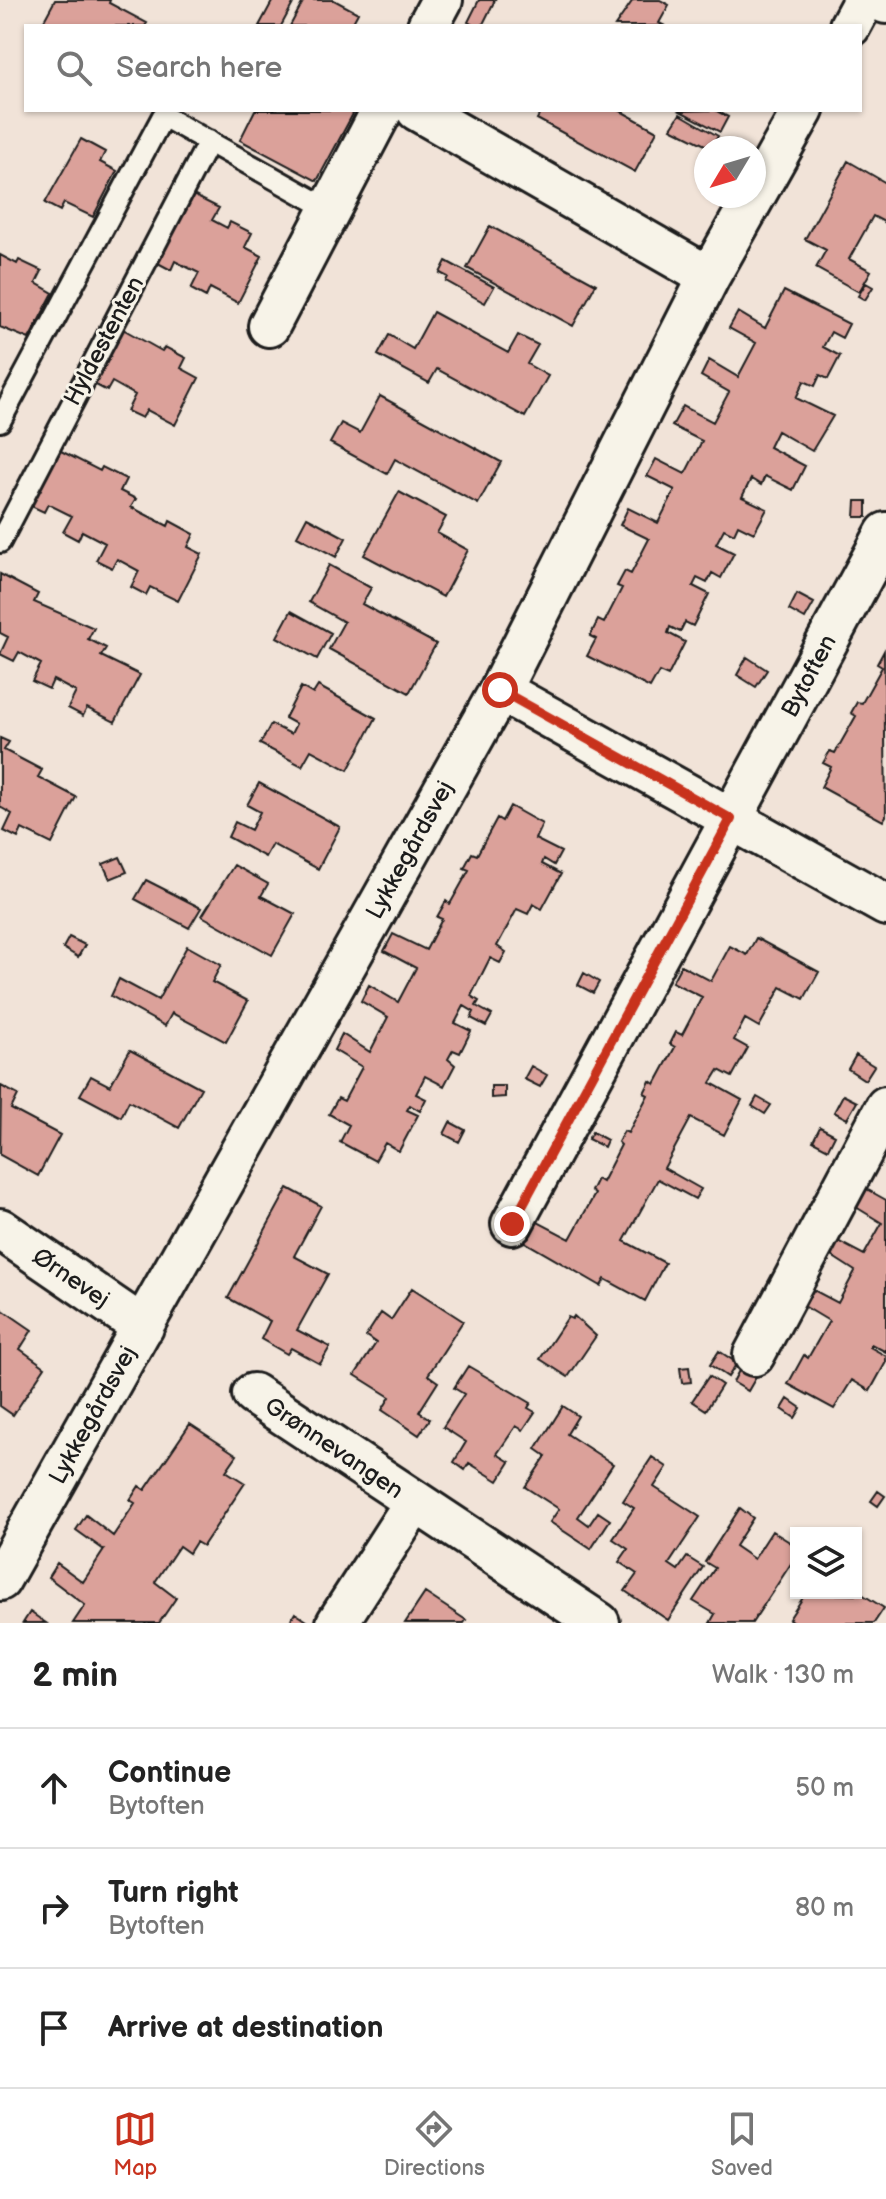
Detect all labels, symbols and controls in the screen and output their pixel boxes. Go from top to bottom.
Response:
search box [24,24,862,112]
icon: search [52,46,96,90]
text: Search here [116,50,282,86]
north arrow [694,136,766,208]
street label: Hyldestenten [58,271,150,411]
street label: Bytoften [775,630,843,722]
route start [482,672,518,708]
street label: Lykkegårdsvej [360,776,460,924]
route end [494,1206,530,1242]
street label: Ørnevej [27,1242,115,1314]
street label: Lykkegårdsvej [43,1341,143,1489]
street label: Grønnevangen [259,1391,409,1505]
map controls [790,1527,862,1599]
button: layers [790,1527,862,1599]
text: 2 min [32,1655,118,1696]
text: Walk · 130 m [712,1660,854,1691]
text: Continue [108,1755,231,1791]
icon: ahead [32,1766,76,1810]
text: 50 m [795,1773,854,1804]
text: Bytoften [108,1791,205,1822]
text: Turn right [108,1875,239,1911]
icon: right [32,1886,76,1930]
text: 80 m [795,1893,854,1924]
text: Bytoften [108,1911,205,1942]
icon: arrive [32,2006,76,2050]
text: Arrive at destination [108,2010,384,2046]
tab: Map [113,2107,157,2182]
tab: Directions [384,2107,485,2182]
tab: Saved [711,2107,773,2182]

